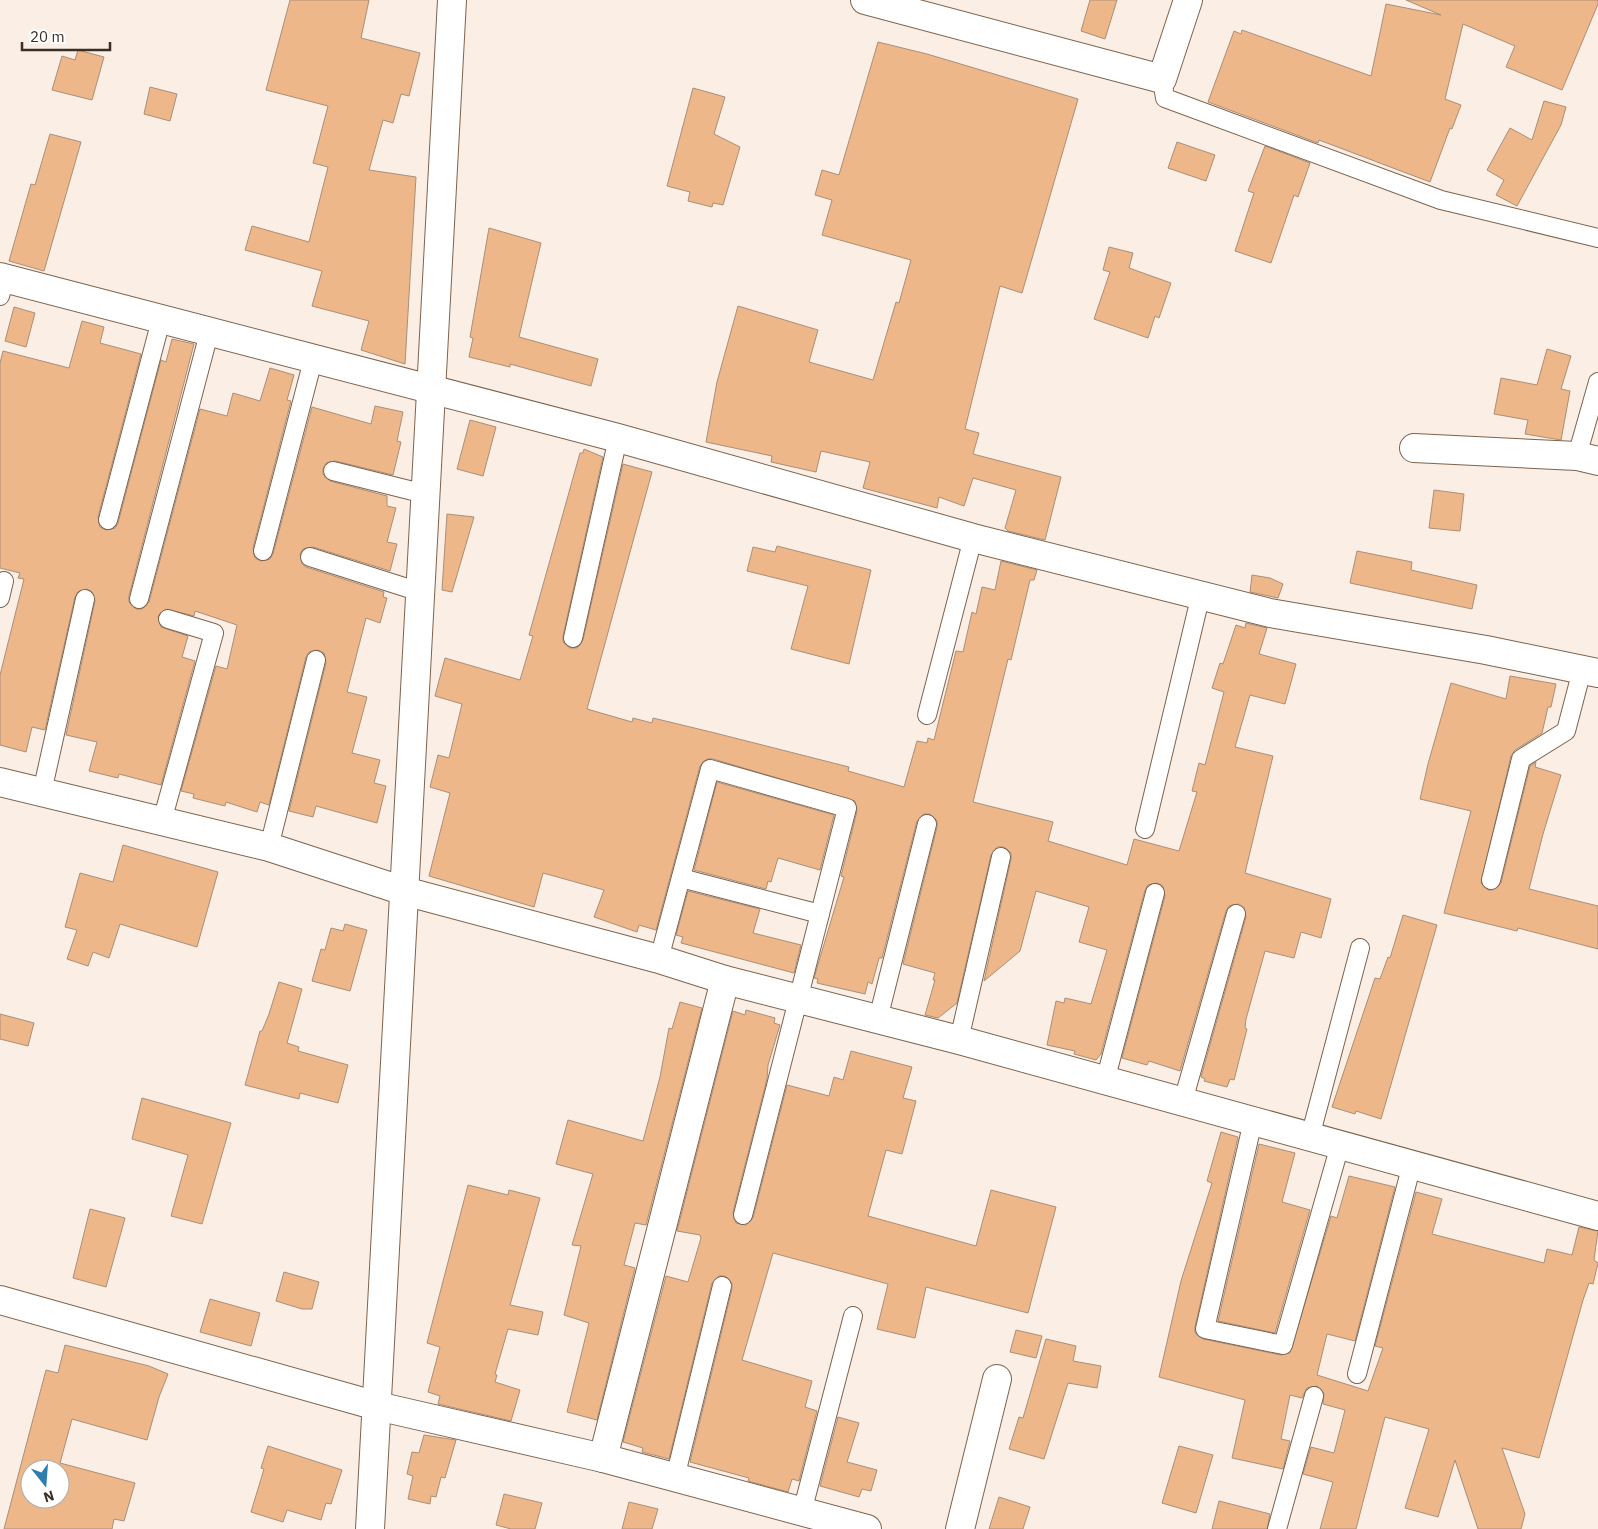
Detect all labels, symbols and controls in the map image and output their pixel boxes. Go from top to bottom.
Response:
scale bar [22,20,110,52]
text: 20 m [30,27,65,46]
north arrow [20,1459,70,1509]
text: N [41,1486,56,1507]

